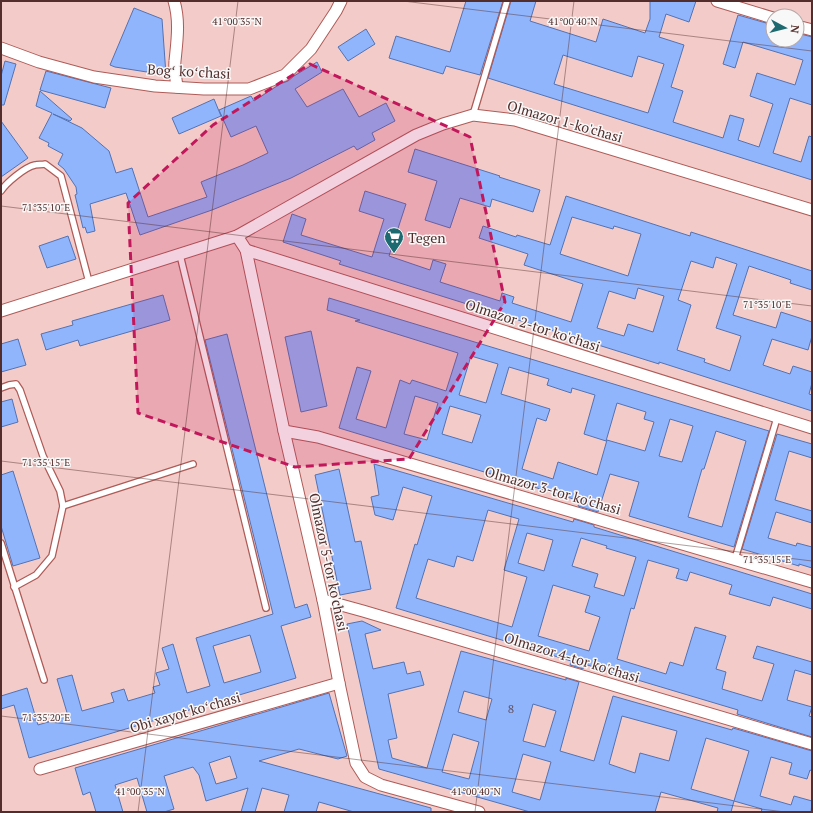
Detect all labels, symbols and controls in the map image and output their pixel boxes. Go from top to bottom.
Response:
north arrow [765,8,805,48]
text: 41°00'35"N [212,15,262,28]
text: 41°00'40"N [548,15,598,28]
text: N [787,24,802,35]
street label: Bogʻ koʻchasi [147,59,231,83]
street label: Olmazor 1-ko'chasi [505,95,625,147]
text: 71°35'10"E [22,201,70,214]
supermarket icon: Tegen [383,226,405,254]
place label: Tegen [408,228,446,247]
street label: Olmazor 2-tor ko'chasi [463,294,603,356]
text: 71°35'10"E [743,298,791,311]
text: 71°35'15"E [22,456,70,469]
street label: Olmazor 3-tor ko'chasi [483,461,623,519]
street label: Olmazor 5-tor ko'chasi [305,491,353,633]
text: 71°35'15"E [743,553,791,566]
street label: Olmazor 4-tor ko'chasi [502,627,642,687]
street label: Obi xayot koʻchasi [127,687,243,737]
house number: 8 [508,701,514,716]
text: 71°35'20"E [22,711,70,724]
text: 41°00'35"N [115,785,165,798]
text: 41°00'40"N [451,785,501,798]

